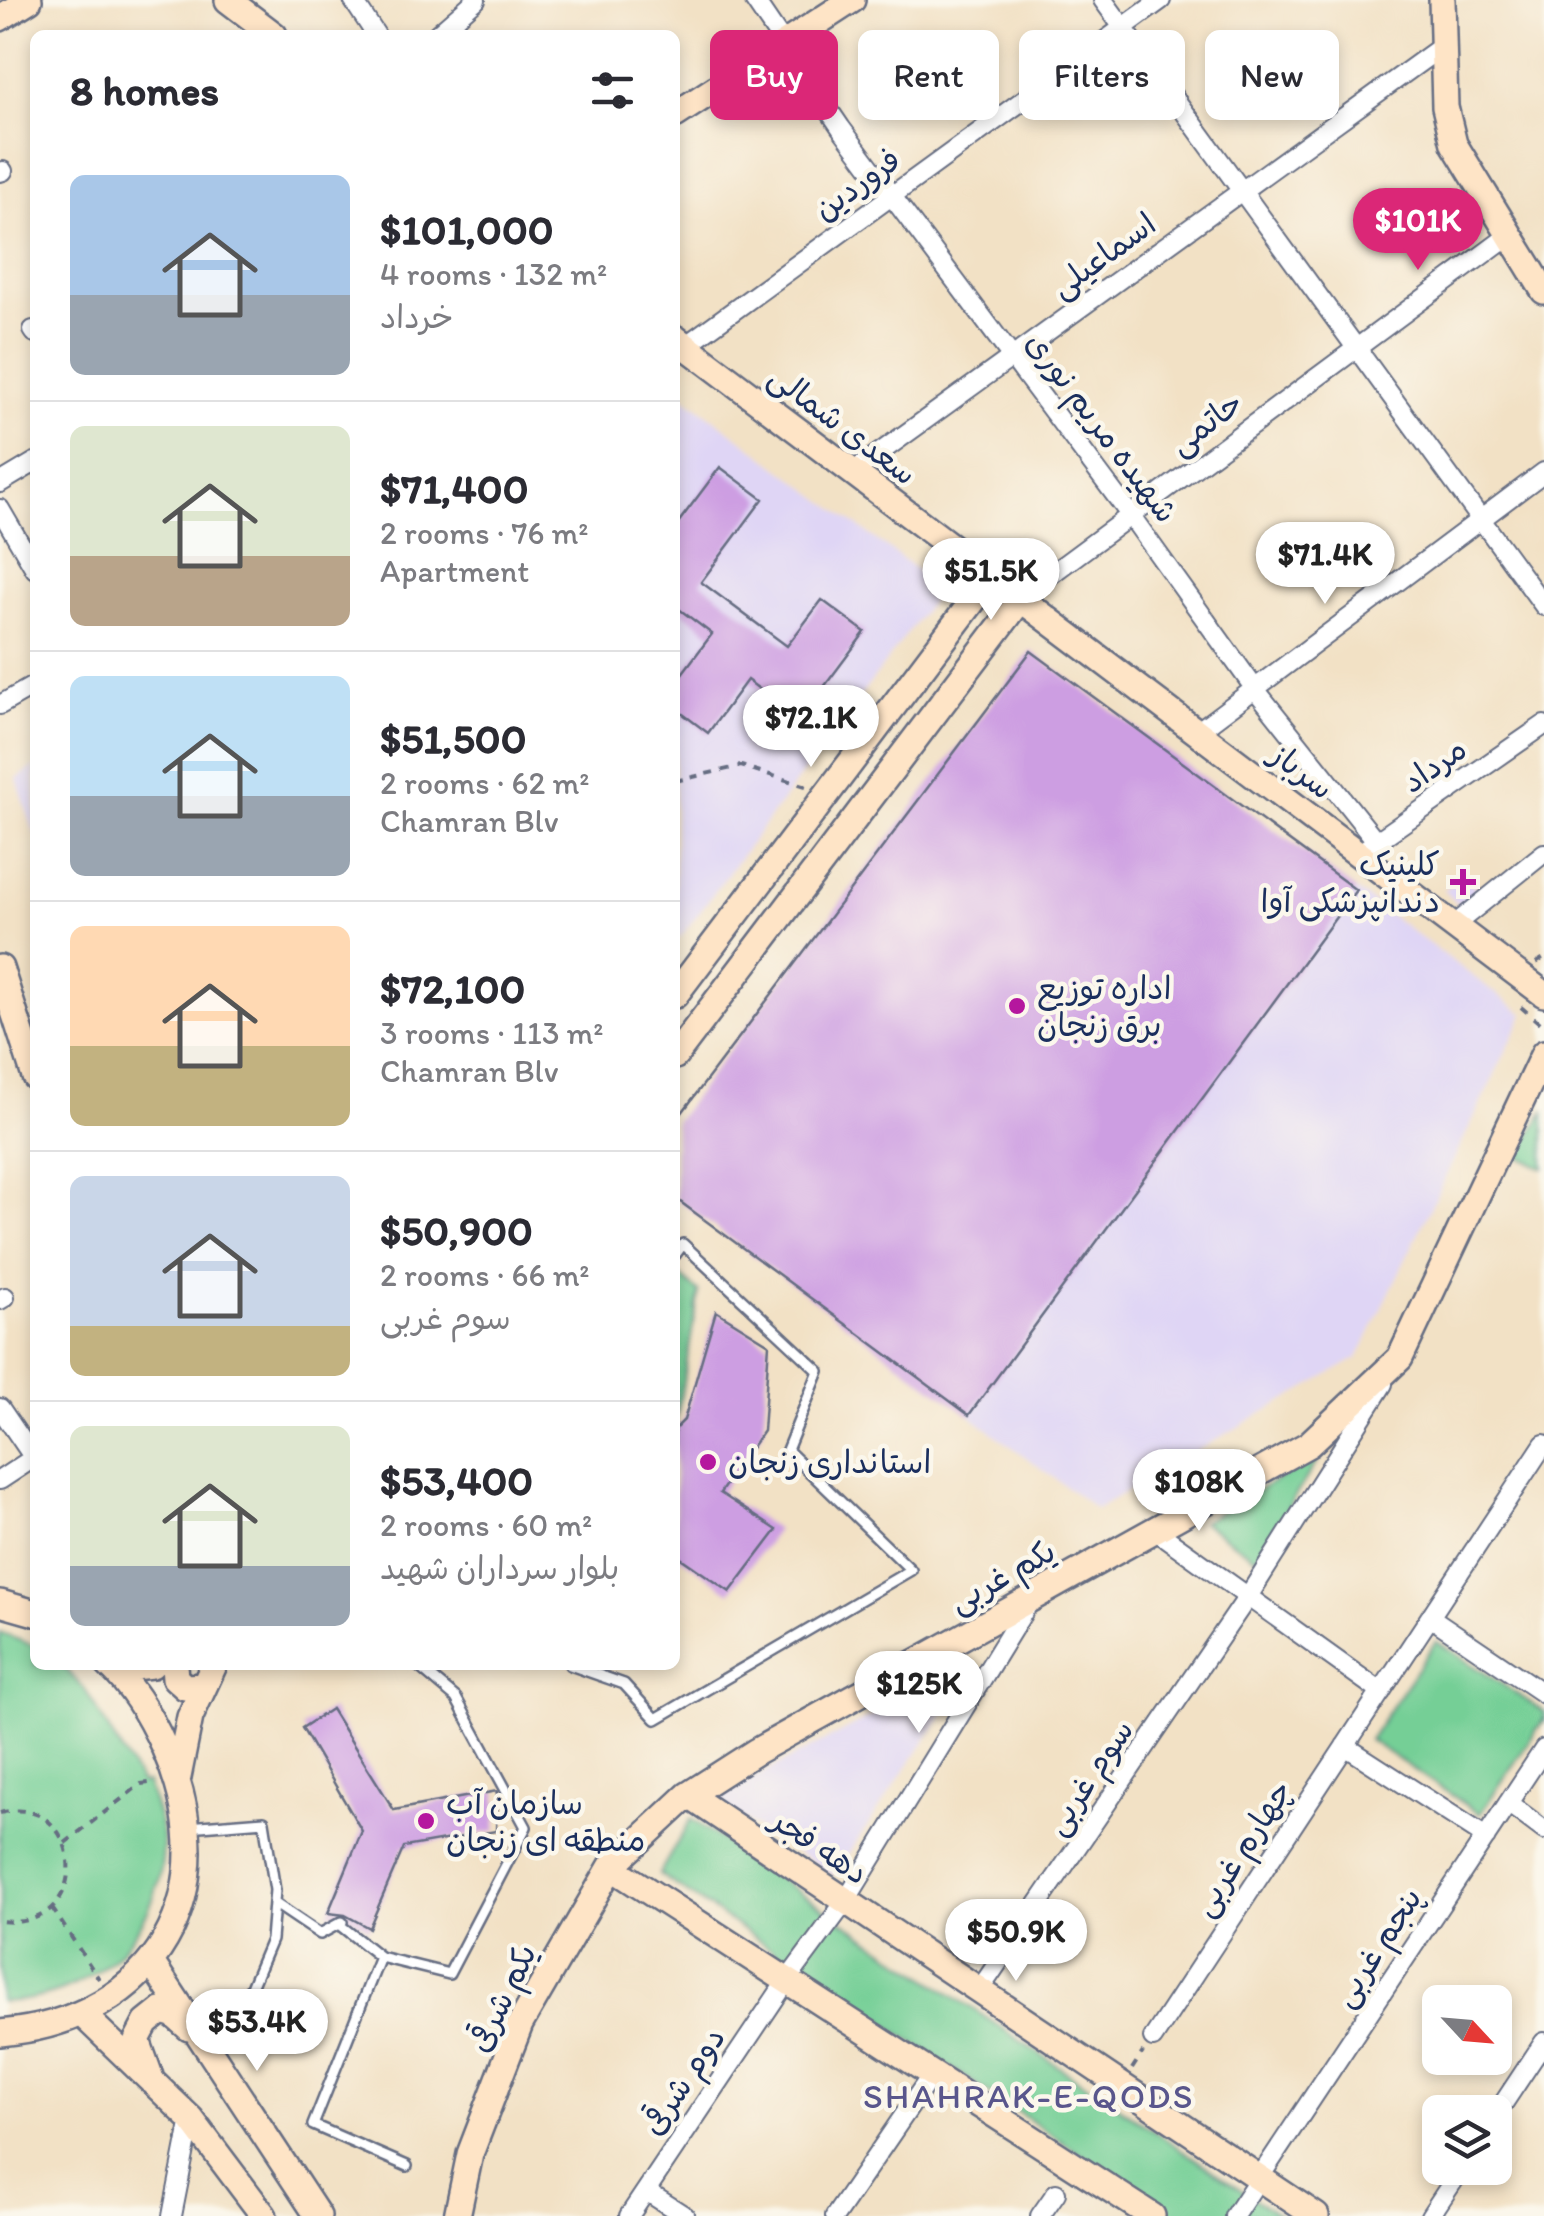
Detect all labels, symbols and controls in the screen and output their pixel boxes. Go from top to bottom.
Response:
chip: Buy [710,30,838,120]
chip: Rent [858,30,999,120]
chip: Filters [1019,30,1185,120]
chip: New [1205,30,1339,120]
icon: filters [585,63,640,118]
text: 8 homes [70,65,219,116]
street label: فروردین [806,140,908,228]
pin: $101K [1348,188,1488,273]
text: $101K [1375,201,1461,239]
text: $101,000 [380,204,554,255]
street label: اسماعیلی [1043,204,1164,307]
icon: home [150,215,270,335]
text: 4 rooms · 132 m² [380,255,607,293]
text: خرداد [380,298,453,336]
street label: شهیده مریم نوری [1014,324,1186,533]
street label: سعدی شمالی [760,357,924,494]
street label: حاتمی [1162,383,1251,464]
text: $71,400 [380,463,529,514]
icon: home [150,466,270,586]
text: 2 rooms · 76 m² [380,514,589,552]
pin: $71.4K [1244,522,1406,607]
text: $71.4K [1278,535,1372,573]
pin: $51.5K [910,538,1072,623]
text: $51.5K [945,551,1038,589]
text: Apartment [380,552,529,590]
pin: $72.1K [730,685,892,770]
text: $72.1K [765,698,857,736]
text: $51,500 [380,713,527,764]
icon: home [150,716,270,836]
street label: مرداد [1394,729,1474,801]
street label: سرباز [1261,733,1341,807]
text: 2 rooms · 62 m² [380,764,589,802]
text: Chamran Blv [380,802,559,840]
place label: کلینیک دندانپزشکی آوا [1261,845,1440,922]
marker: کلینیک دندانپزشکی آوا [1450,869,1476,895]
text: $72,100 [380,963,525,1014]
icon: home [150,966,270,1086]
place label: اداره توزیع برق زنجان [1037,969,1172,1044]
marker: اداره توزیع برق زنجان [1006,995,1028,1017]
text: 3 rooms · 113 m² [380,1014,603,1052]
text: Chamran Blv [380,1052,559,1090]
text: $50,900 [380,1205,533,1256]
icon: home [150,1216,270,1336]
text: 2 rooms · 66 m² [380,1256,590,1294]
text: سوم غربی [380,1299,511,1337]
place label: استانداری زنجان [728,1443,931,1481]
pin: $108K [1129,1449,1269,1534]
marker: استانداری زنجان [697,1451,719,1473]
text: $53,400 [380,1455,533,1506]
text: $108K [1155,1462,1243,1500]
icon: home [150,1466,270,1586]
text: 2 rooms · 60 m² [380,1506,592,1544]
street label: یکم غربی [942,1531,1064,1625]
text: بلوار سرداران شهید [380,1549,619,1587]
pin: $125K [849,1651,989,1736]
text: $125K [876,1664,962,1702]
street label: سوم غربی [1037,1712,1146,1845]
street label: چهارم غربی [1184,1773,1304,1926]
place label: سازمان آب منطقه ای زنجان [446,1784,645,1859]
street label: دهه فجر [762,1798,876,1892]
marker: سازمان آب منطقه ای زنجان [415,1810,437,1832]
street label: پنجم غربی [1324,1880,1434,2016]
pin: $50.9K [935,1899,1097,1984]
text: $50.9K [967,1912,1065,1950]
street label: یکم شرقی [460,1938,549,2060]
north arrow [1422,1985,1512,2075]
map controls [1422,1985,1512,2185]
pin: $53.4K [176,1989,338,2074]
text: $53.4K [208,2002,306,2040]
street label: دوم شرقی [633,2020,738,2146]
district label: SHAHRAK-E-QODS [863,2075,1195,2117]
button: layers [1422,2095,1512,2185]

